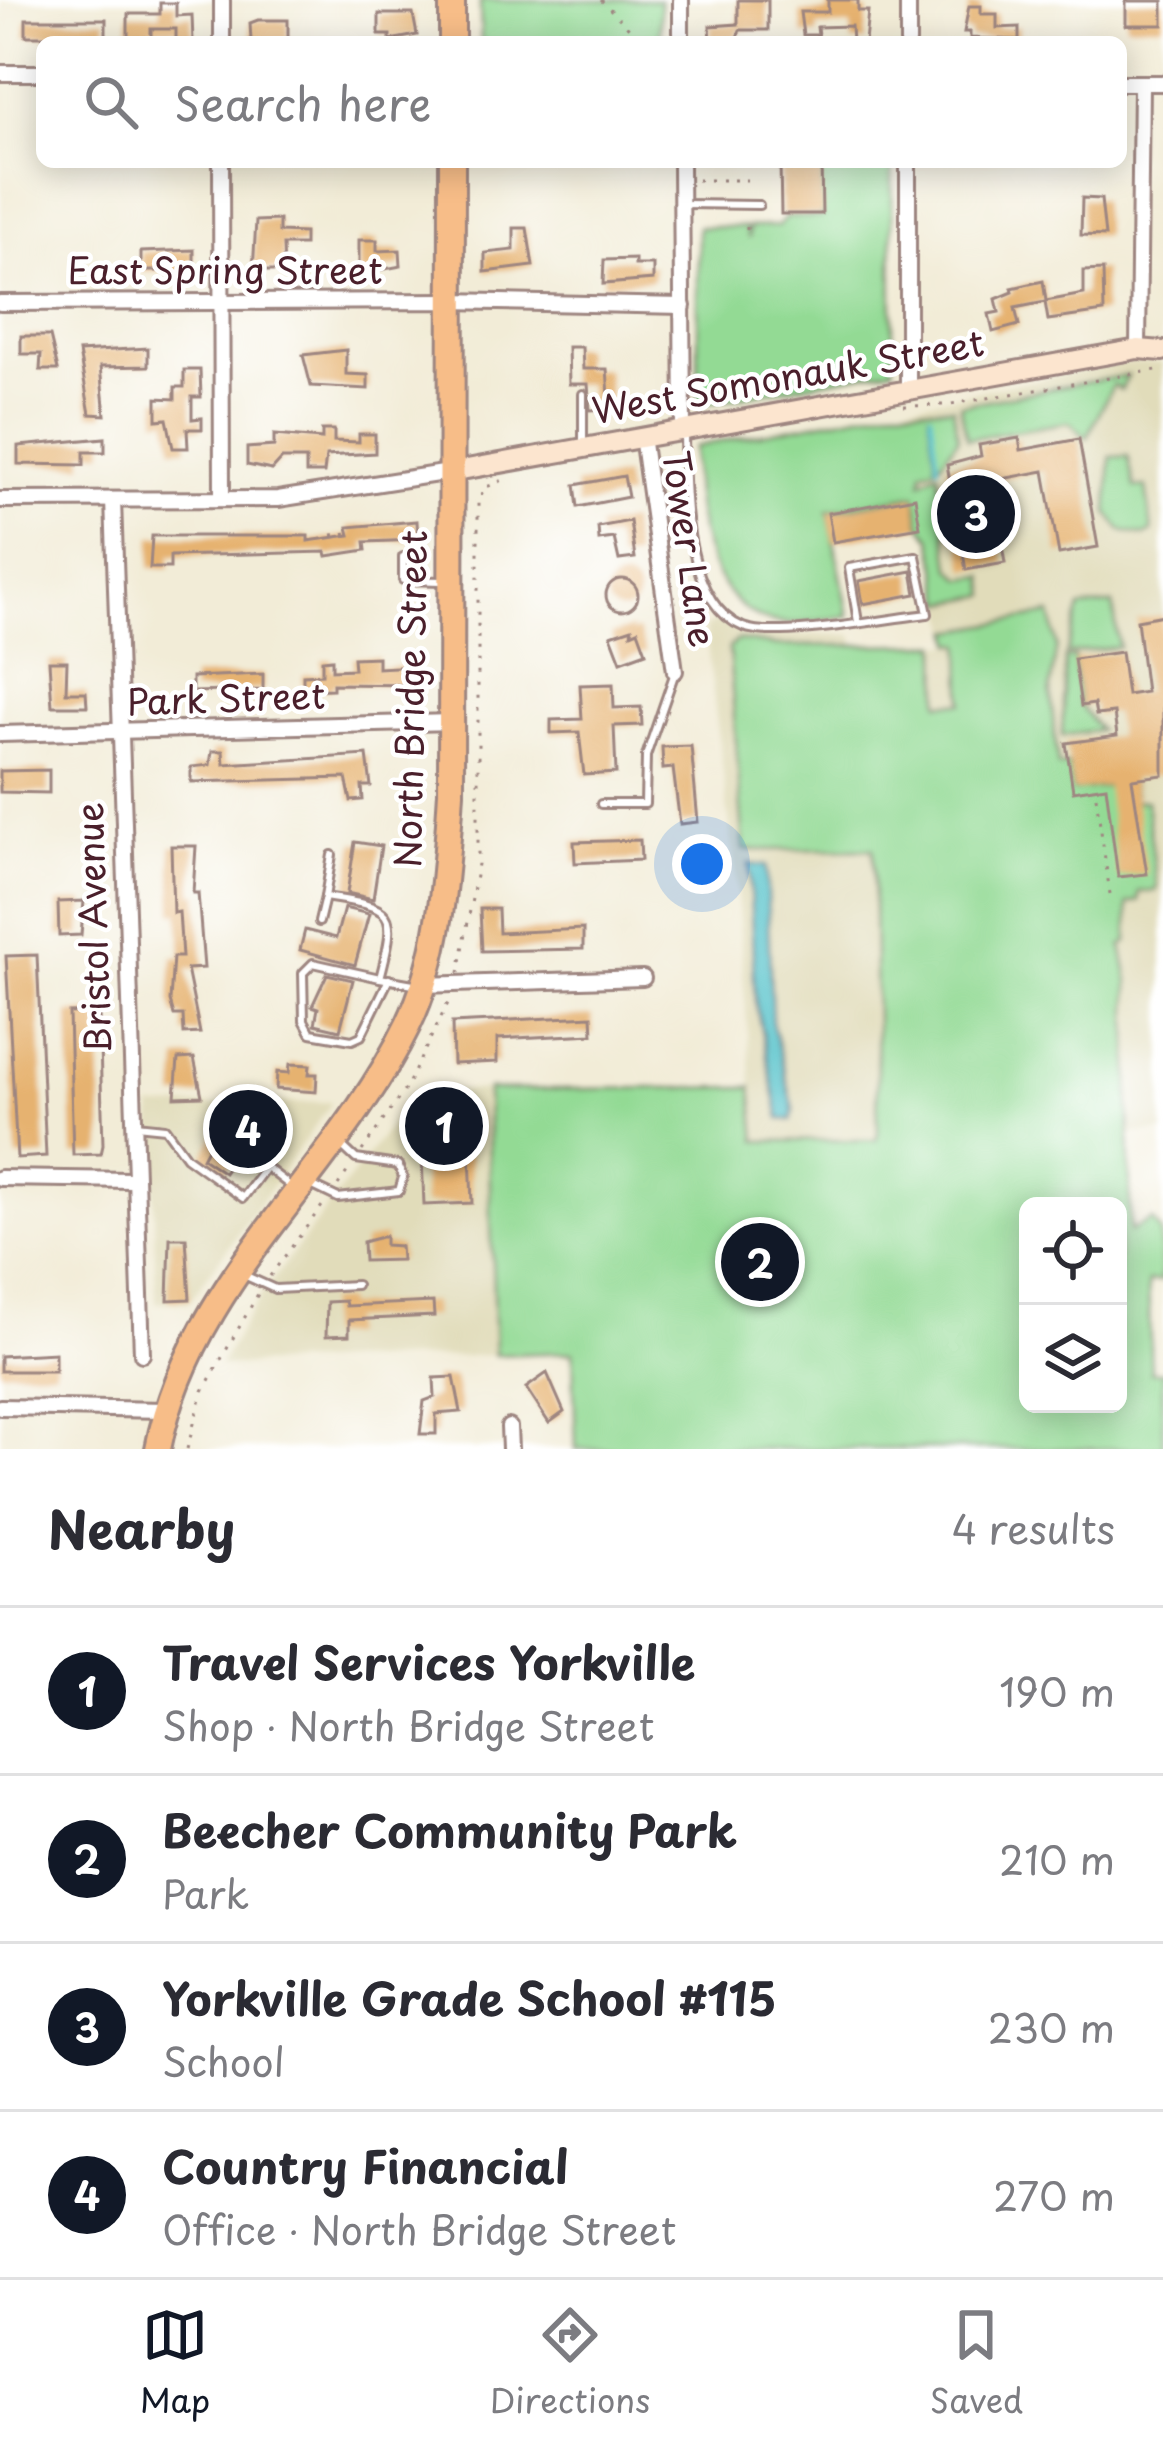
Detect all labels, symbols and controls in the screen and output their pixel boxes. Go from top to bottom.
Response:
search box [36,36,1127,168]
text: Search here [174,68,431,136]
icon: search [78,69,144,135]
street label: East Spring Street [67,242,383,296]
street label: West Somonauk Street [587,314,988,436]
street label: Tower Lane [650,447,731,650]
pin: 3 [937,469,1015,559]
street label: North Bridge Street [379,530,439,868]
street label: Park Street [126,667,326,727]
street label: Bristol Avenue [61,801,123,1055]
your location [672,834,732,894]
pin: 1 [405,1081,483,1171]
pin: 4 [209,1084,287,1174]
map controls [1019,1197,1127,1413]
button: locate [1019,1197,1127,1305]
pin: 2 [721,1217,799,1307]
button: layers [1019,1305,1127,1413]
text: Nearby [48,1489,235,1566]
text: 4 results [952,1498,1115,1557]
text: Travel Services Yorkville [162,1627,695,1695]
text: 1 [78,1661,96,1720]
text: 190 m [999,1661,1115,1720]
text: Shop · North Bridge Street [162,1695,654,1754]
text: Beecher Community Park [162,1795,737,1863]
text: 2 [73,1829,101,1888]
text: 210 m [999,1829,1115,1888]
text: Park [162,1863,249,1922]
text: Yorkville Grade School #115 [162,1963,777,2031]
text: 3 [74,1997,100,2056]
text: 230 m [988,1997,1115,2056]
text: School [162,2031,285,2090]
text: Country Financial [162,2131,568,2199]
text: 4 [74,2165,100,2224]
text: 270 m [993,2165,1115,2224]
text: Office · North Bridge Street [162,2199,677,2258]
tab: Map [140,2302,210,2424]
tab: Directions [490,2302,650,2424]
tab: Saved [930,2302,1023,2424]

